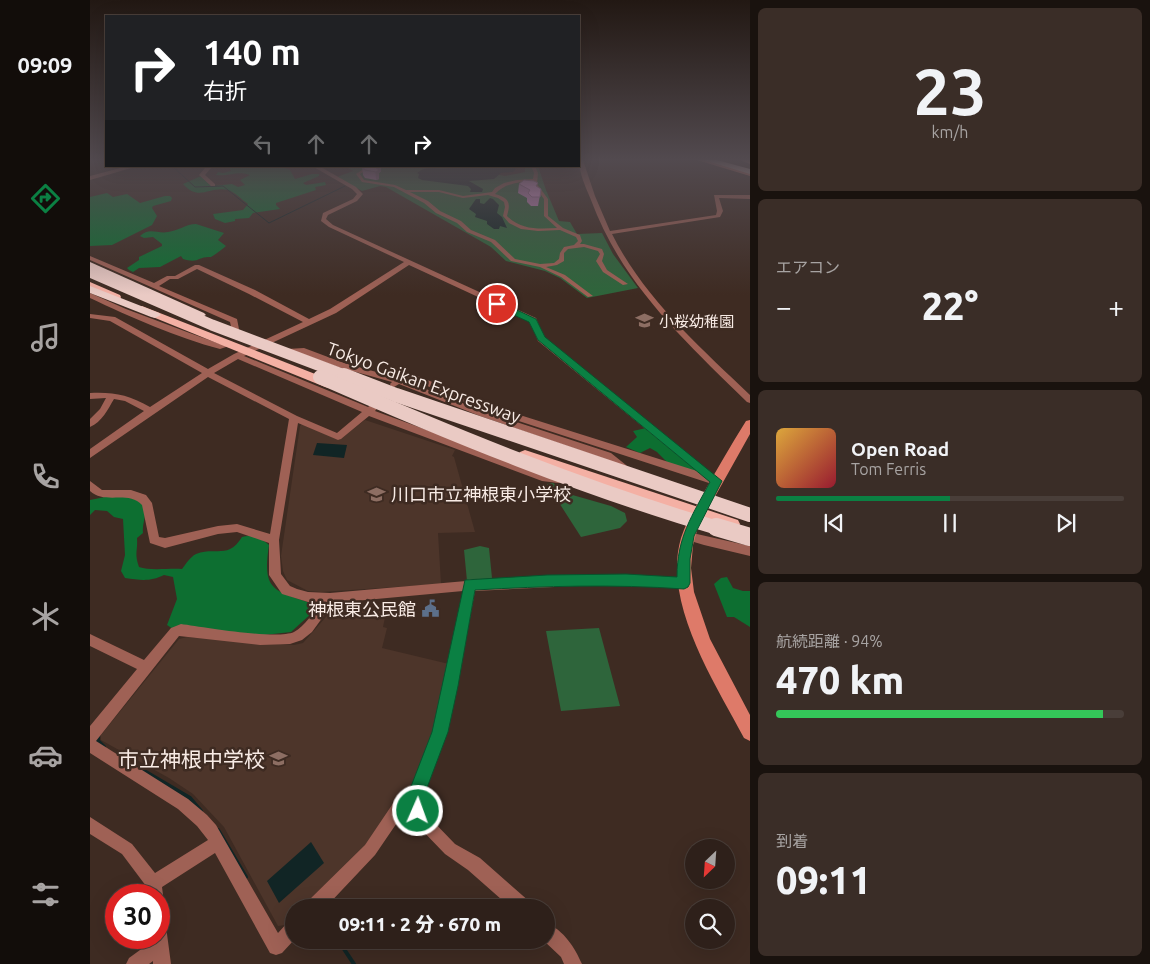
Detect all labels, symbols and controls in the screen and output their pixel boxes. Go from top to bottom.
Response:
text: 140 m [203,32,301,72]
icon: right [120,35,185,100]
text: 09:09 [17,52,73,77]
text: 23 [913,54,987,127]
text: 右折 [203,78,247,103]
text: km/h [932,123,968,141]
icon: left [249,130,277,158]
icon: ahead [302,130,330,158]
icon: ahead [355,130,383,158]
icon: right [408,130,436,158]
icon: directions [28,181,63,216]
text: エアコン [776,258,840,276]
pin [476,283,518,325]
text: 22° [922,285,978,327]
icon: arrive [483,290,511,318]
text: − [776,291,792,322]
text: + [1108,291,1124,322]
school or university icon: 小桜幼稚園 [635,311,655,331]
place label: 小桜幼稚園 [659,313,734,330]
icon: music [28,320,63,355]
street label: Tokyo Gaikan Expressway [324,338,524,426]
text: Open Road [851,438,949,460]
icon: phone [28,459,63,494]
text: Tom Ferris [851,460,926,478]
school or university icon: 川口市立神根東小学校 [367,484,387,504]
place label: 川口市立神根東小学校 [391,484,571,504]
icon: previous [820,509,848,537]
icon: pause [936,509,964,537]
icon: next [1052,509,1080,537]
icon: climate [28,599,63,634]
place label: 神根東公民館 [308,599,416,619]
public building icon: 神根東公民館 [420,599,440,619]
text: 航続距離 · 94% [776,632,883,650]
text: 470 km [776,659,904,701]
icon: car [28,738,63,773]
place label: 市立神根中学校 [118,747,265,771]
school or university icon: 市立神根中学校 [269,749,289,769]
position arrow [391,784,443,836]
text: 到着 [776,832,808,850]
north arrow [685,839,735,889]
map controls [685,839,735,949]
text: 09:11 [776,859,871,901]
icon: filters [28,877,63,912]
speed limit sign: 30 [105,884,170,949]
button: search [685,899,735,949]
text: 09:11 · 2 分 · 670 m [339,913,501,935]

